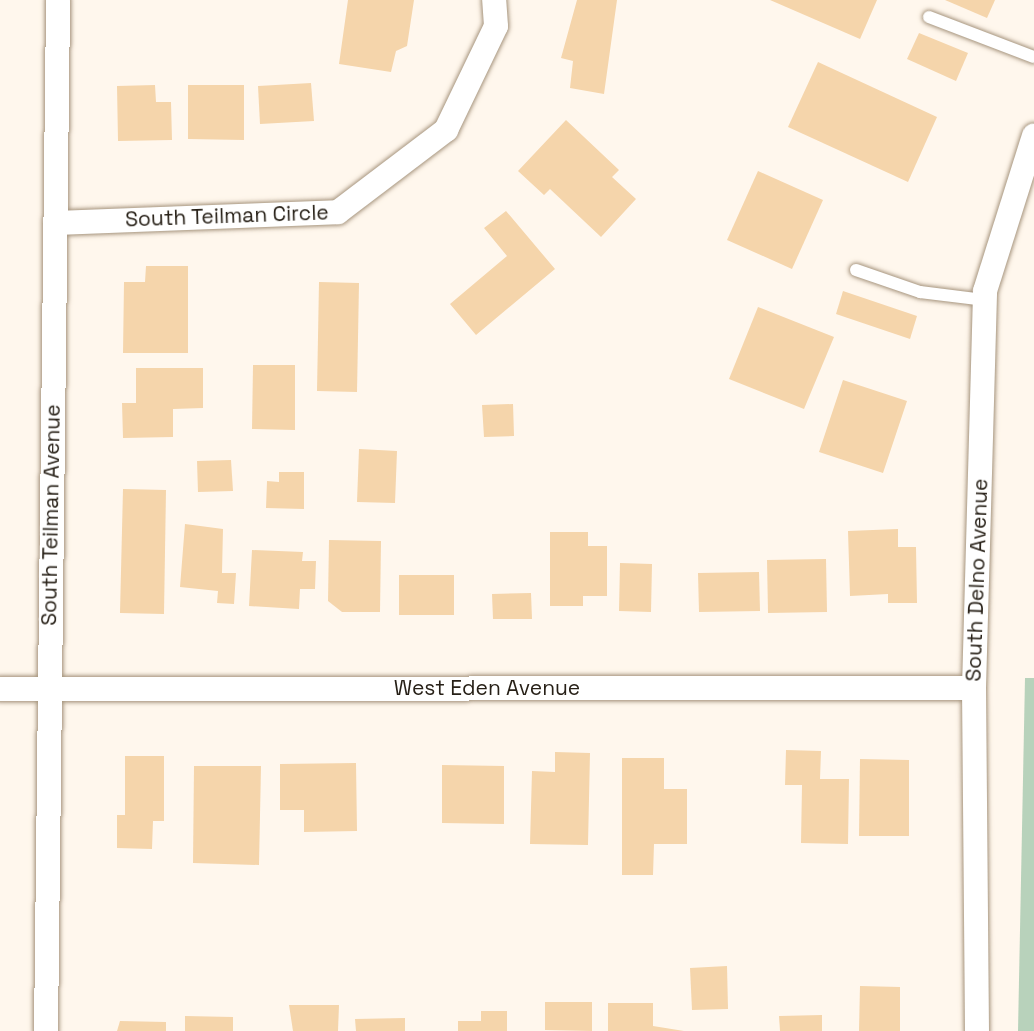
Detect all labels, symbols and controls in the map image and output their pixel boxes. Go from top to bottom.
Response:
street label: South Teilman Circle [124,200,330,232]
street label: South Teilman Avenue [36,404,66,626]
street label: South Delno Avenue [961,478,993,682]
street label: West Eden Avenue [394,675,580,701]

